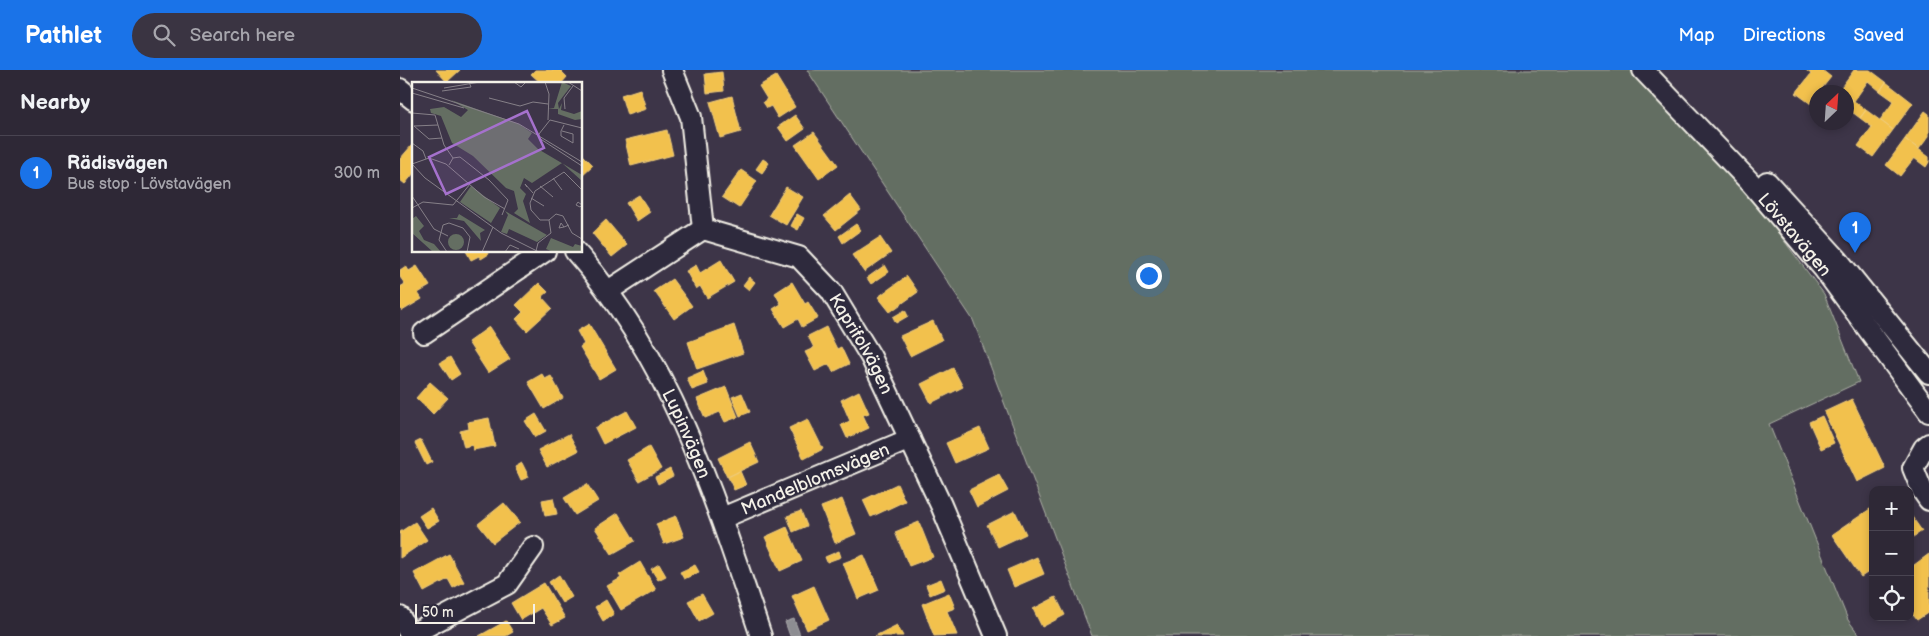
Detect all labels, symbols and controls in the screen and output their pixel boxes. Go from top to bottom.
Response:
search box [132,13,482,58]
text: Pathlet [25,21,102,50]
icon: search [150,21,178,49]
text: Search here [190,24,295,47]
text: Map [1679,25,1715,46]
text: Directions [1743,25,1825,46]
text: Saved [1853,25,1904,46]
inset map [412,82,582,252]
north arrow [1809,85,1854,130]
text: Nearby [20,90,90,115]
text: Rädisvägen [67,152,168,175]
text: 1 [33,164,39,183]
text: 300 m [334,164,380,183]
text: Bus stop · Lövstavägen [67,175,231,194]
street label: Lövstavägen [1753,189,1836,280]
pin: 1 [1839,212,1871,253]
your location [1136,263,1162,289]
street label: Kaprifolvägen [824,290,897,398]
street label: Lupinvägen [657,386,715,481]
street label: Mandelblomsvägen [738,439,893,520]
map controls [1869,486,1914,621]
button: + [1869,486,1914,531]
button: − [1869,531,1914,576]
button: locate [1869,576,1914,621]
scale bar [415,601,535,624]
text: 50 m [422,604,454,621]

